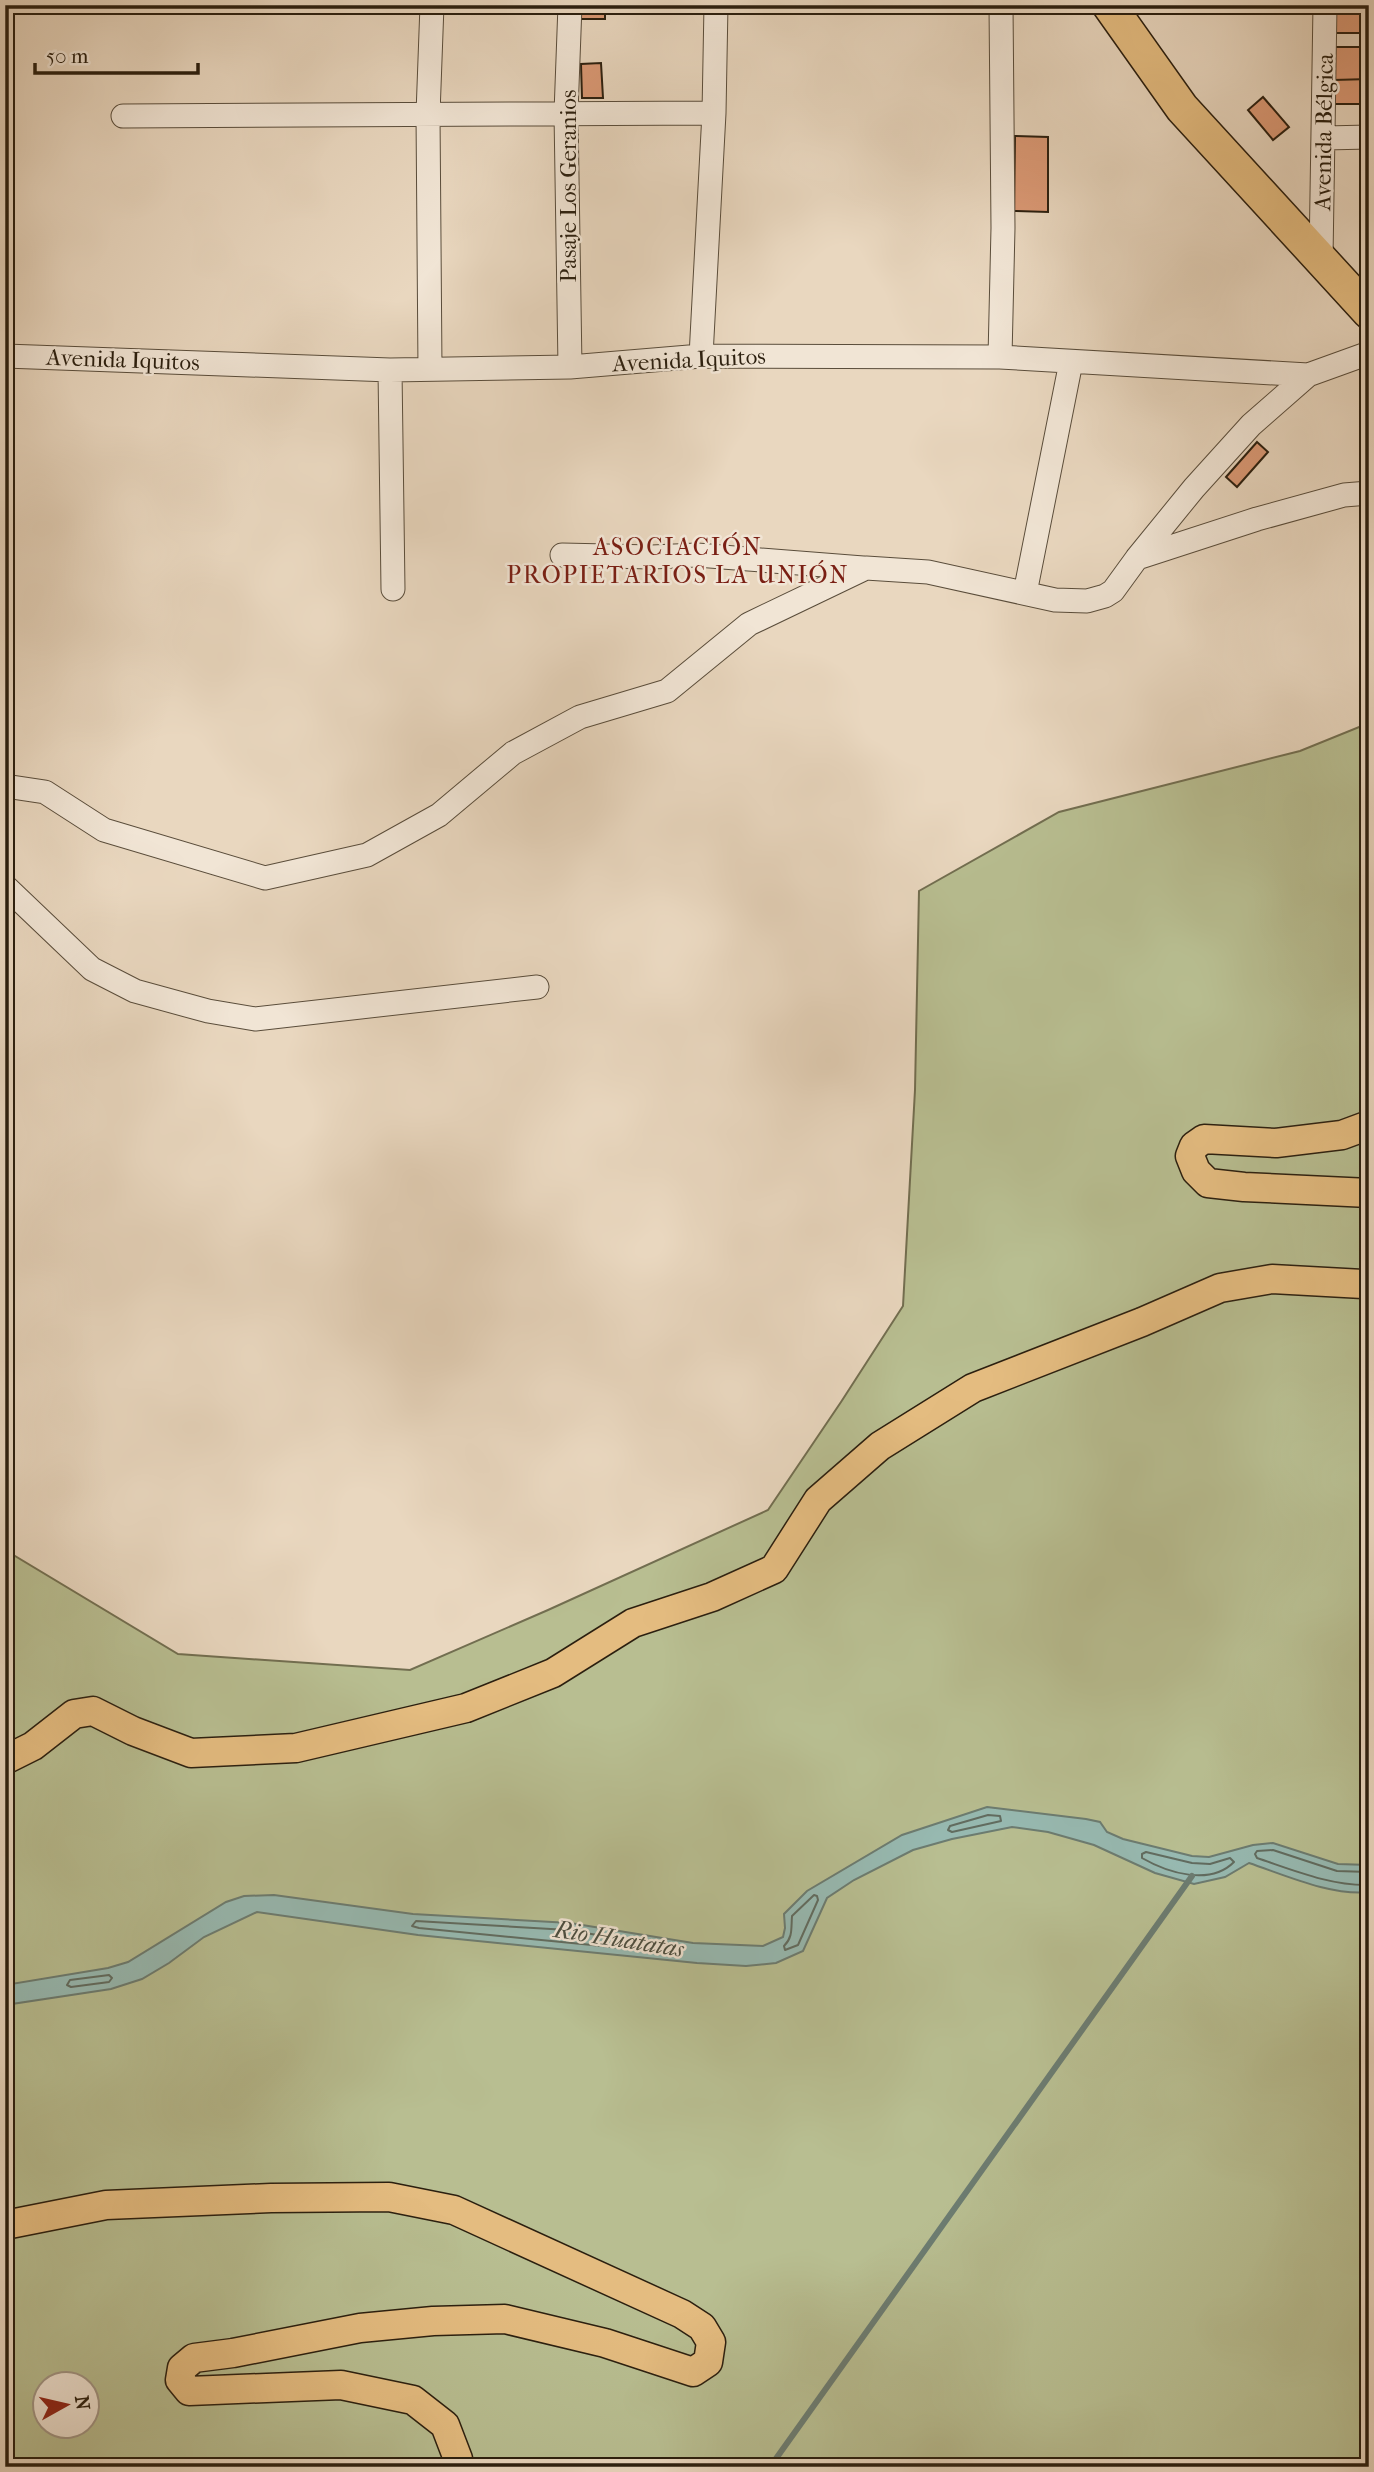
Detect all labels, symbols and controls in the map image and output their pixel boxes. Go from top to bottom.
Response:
scale bar [35,32,198,76]
text: 50 m [46,44,89,68]
street label: Avenida Bélgica [1309,53,1339,212]
street label: Pasaje Los Geranios [555,90,582,282]
street label: Avenida Iquitos [611,343,766,378]
street label: Avenida Iquitos [45,344,200,376]
district label: ASOCIACIÓN PROPIETARIOS LA UNIÓN [507,532,849,589]
water label: Rio Huatatas [550,1915,686,1963]
north arrow [32,2370,102,2440]
text: N [70,2394,94,2412]

